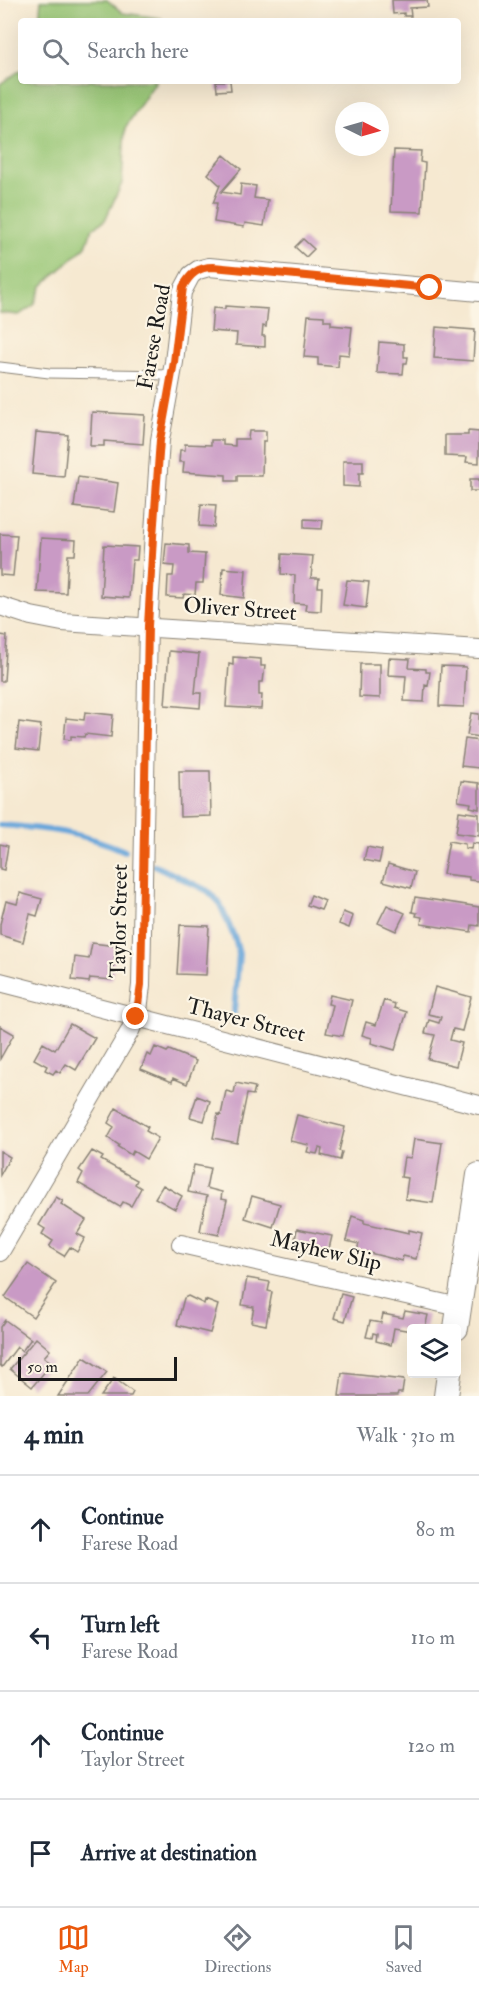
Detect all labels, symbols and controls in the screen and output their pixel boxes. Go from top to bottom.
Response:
search box [18,18,461,84]
icon: search [39,35,72,68]
text: Search here [87,37,189,65]
north arrow [335,102,389,156]
route start [416,274,442,300]
street label: Farese Road [131,282,177,392]
street label: Oliver Street [182,591,298,627]
street label: Taylor Street [104,864,134,978]
street label: Thayer Street [184,992,308,1048]
route end [122,1003,148,1029]
street label: Mayhew Slip [267,1225,384,1278]
map controls [407,1324,461,1378]
button: layers [407,1324,461,1378]
scale bar [18,1354,177,1382]
text: 50 m [27,1357,58,1377]
text: 4 min [24,1419,84,1451]
text: Walk · 310 m [356,1423,455,1448]
text: Continue [81,1503,164,1531]
icon: ahead [24,1513,57,1546]
text: 80 m [416,1517,455,1542]
text: Farese Road [81,1531,178,1556]
text: Turn left [81,1611,160,1639]
icon: left [24,1621,57,1654]
text: 110 m [411,1625,455,1650]
text: Farese Road [81,1639,178,1664]
text: Continue [81,1719,164,1747]
icon: ahead [24,1729,57,1762]
text: 120 m [408,1733,455,1758]
text: Taylor Street [81,1747,185,1772]
icon: arrive [24,1837,57,1870]
text: Arrive at destination [81,1839,257,1867]
tab: Map [57,1921,90,1977]
tab: Directions [204,1921,271,1977]
tab: Saved [385,1921,422,1977]

